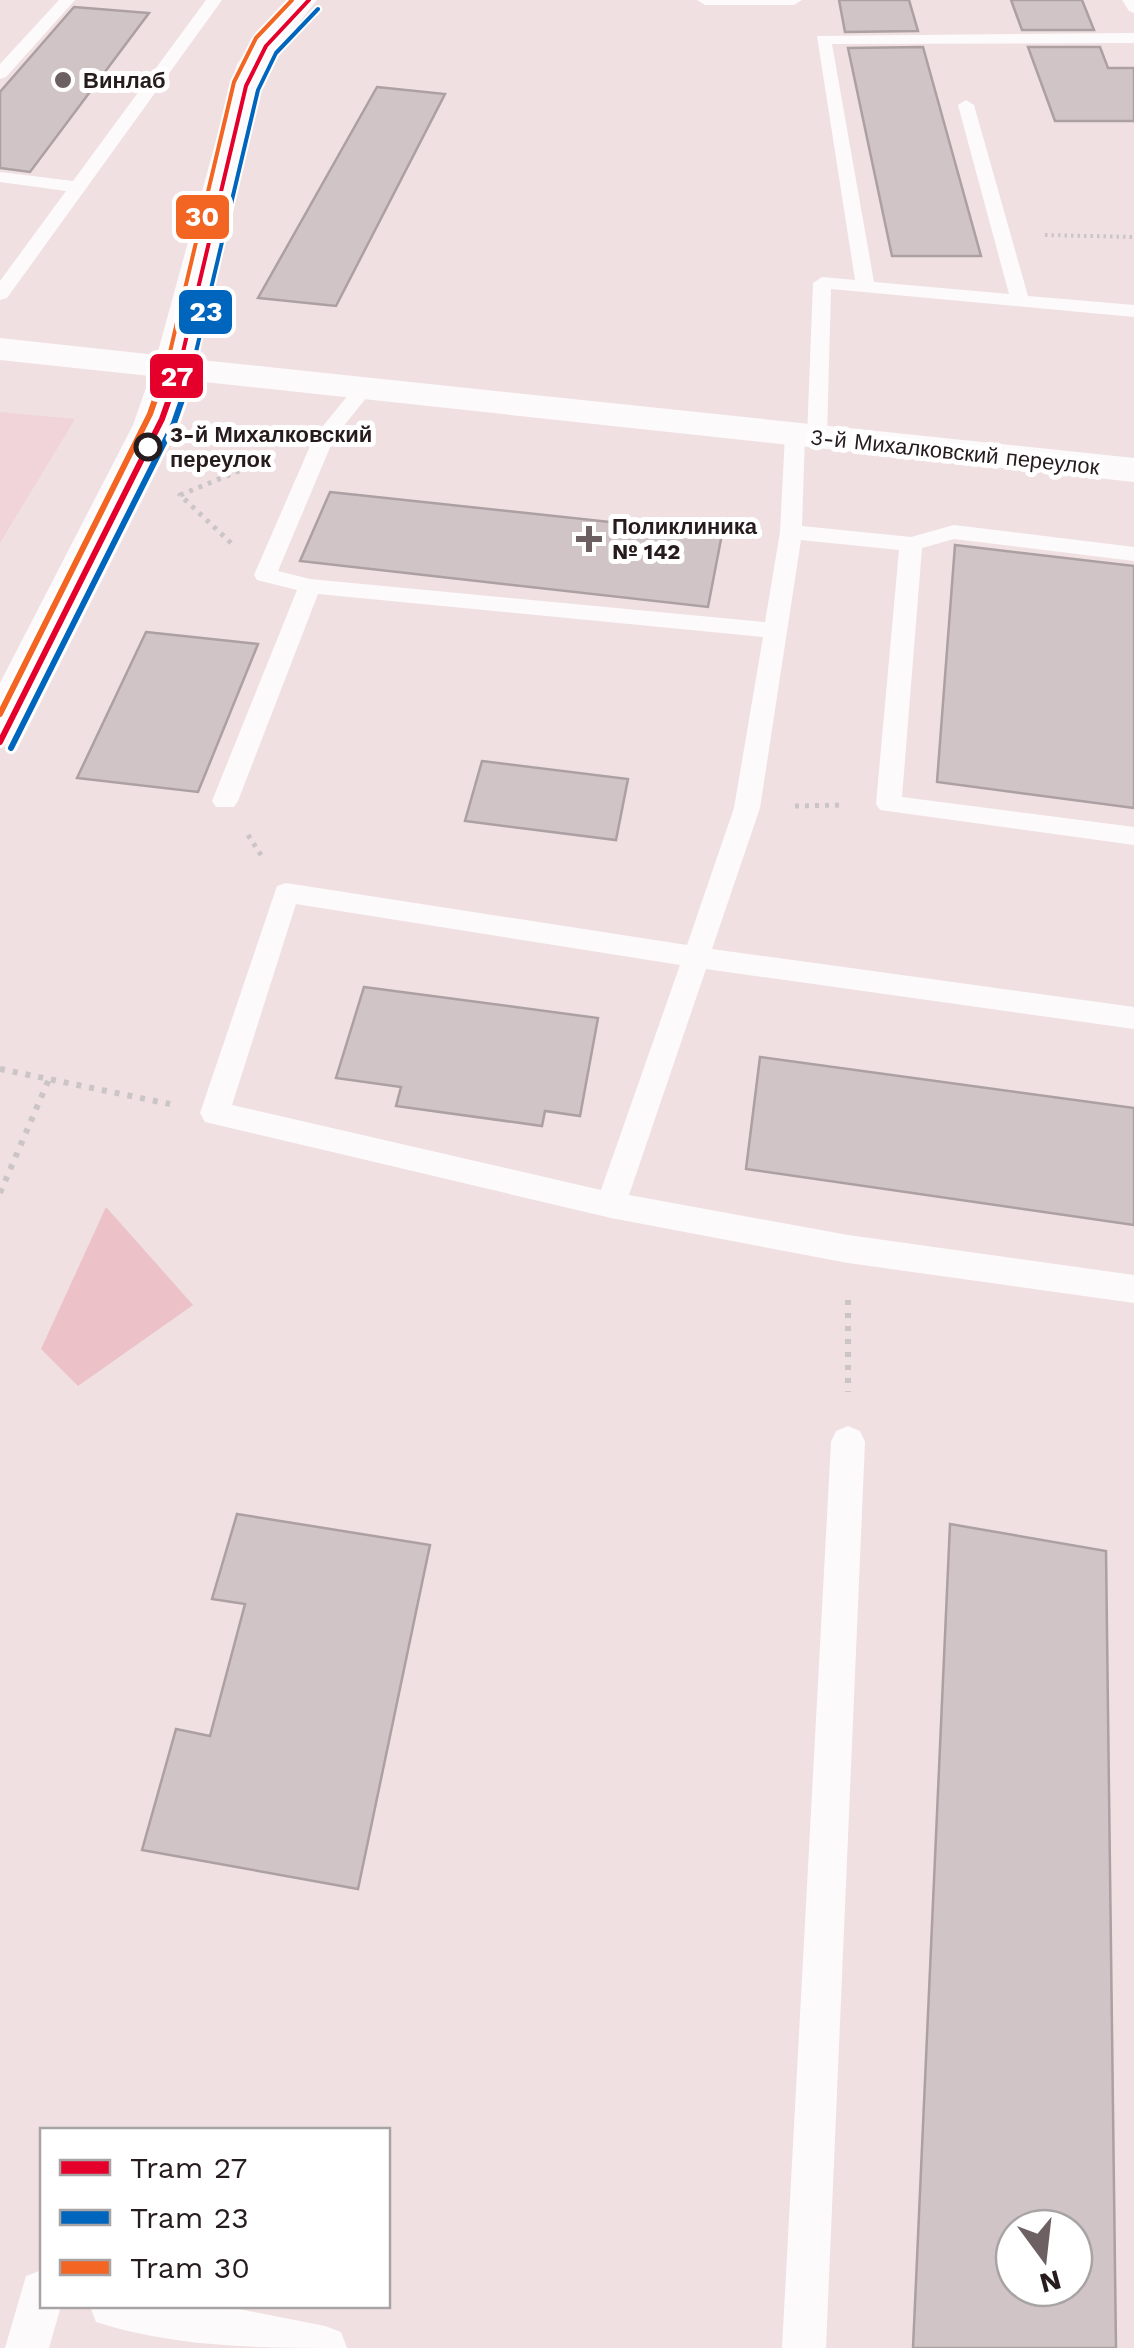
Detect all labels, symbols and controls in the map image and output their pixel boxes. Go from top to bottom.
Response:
place label: Винлаб [83,68,166,93]
marker: Винлаб [52,69,74,91]
line badge: 30 [174,193,231,241]
text: 30 [185,200,219,233]
line badge: 23 [177,288,234,336]
text: 23 [189,295,223,328]
line badge: 27 [148,352,205,400]
text: 27 [160,360,194,393]
place label: 3-й Михалковский переулок [170,422,372,472]
street label: 3-й Михалковский переулок [809,424,1101,480]
marker: 3-й Михалковский переулок [135,434,161,460]
place label: Поликлиника № 142 [612,514,758,564]
marker: Поликлиника № 142 [576,526,602,552]
legend [40,2128,390,2308]
text: Tram 27 [130,2150,247,2185]
text: Tram 23 [130,2200,249,2235]
north arrow [994,2208,1094,2308]
text: Tram 30 [130,2250,250,2285]
text: N [1036,2263,1065,2300]

